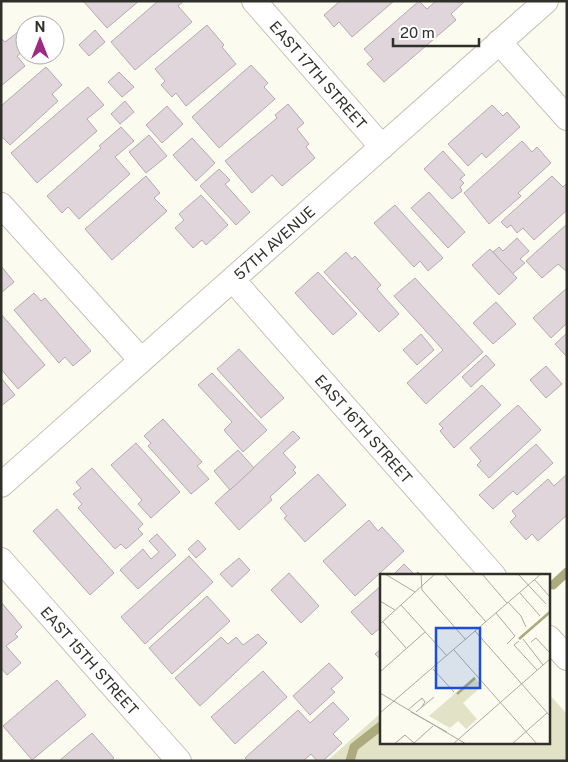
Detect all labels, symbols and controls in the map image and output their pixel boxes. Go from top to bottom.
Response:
north arrow [15,15,65,65]
scale bar [393,15,479,47]
street label: EAST 17TH STREET [267,17,371,132]
text: N [35,19,45,35]
text: 20 m [400,24,435,41]
street label: 57TH AVENUE [230,202,318,283]
street label: EAST 16TH STREET [312,371,416,486]
inset map [380,574,550,744]
street label: EAST 15TH STREET [38,603,142,718]

